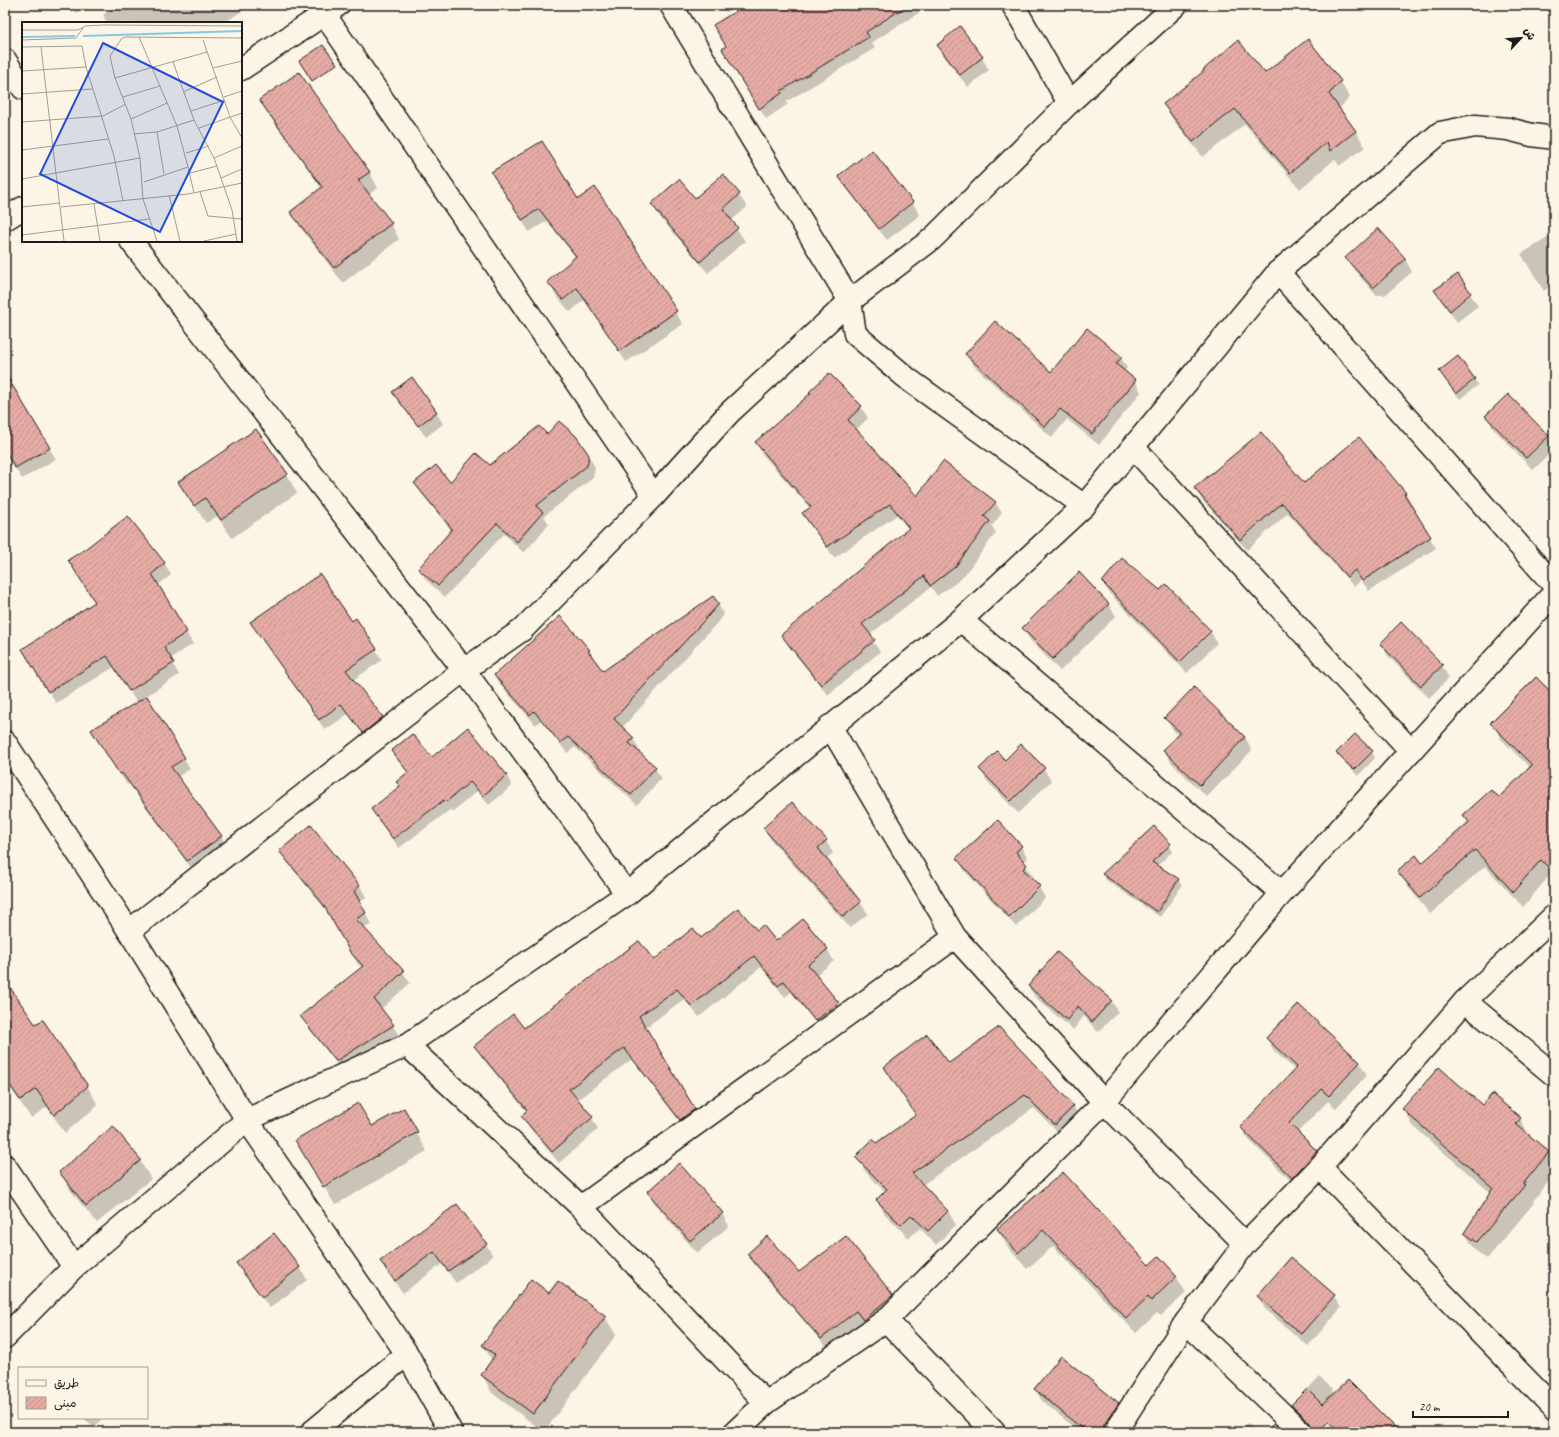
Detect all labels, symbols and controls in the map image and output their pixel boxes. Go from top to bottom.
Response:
north arrow [1501,18,1541,58]
inset map [22,22,242,242]
text: ش [1521,25,1539,42]
legend [18,1367,148,1419]
text: طريق [54,1375,79,1391]
scale bar [1413,1393,1508,1419]
text: مبنى [54,1395,77,1411]
text: 20 m [1419,1399,1441,1415]

